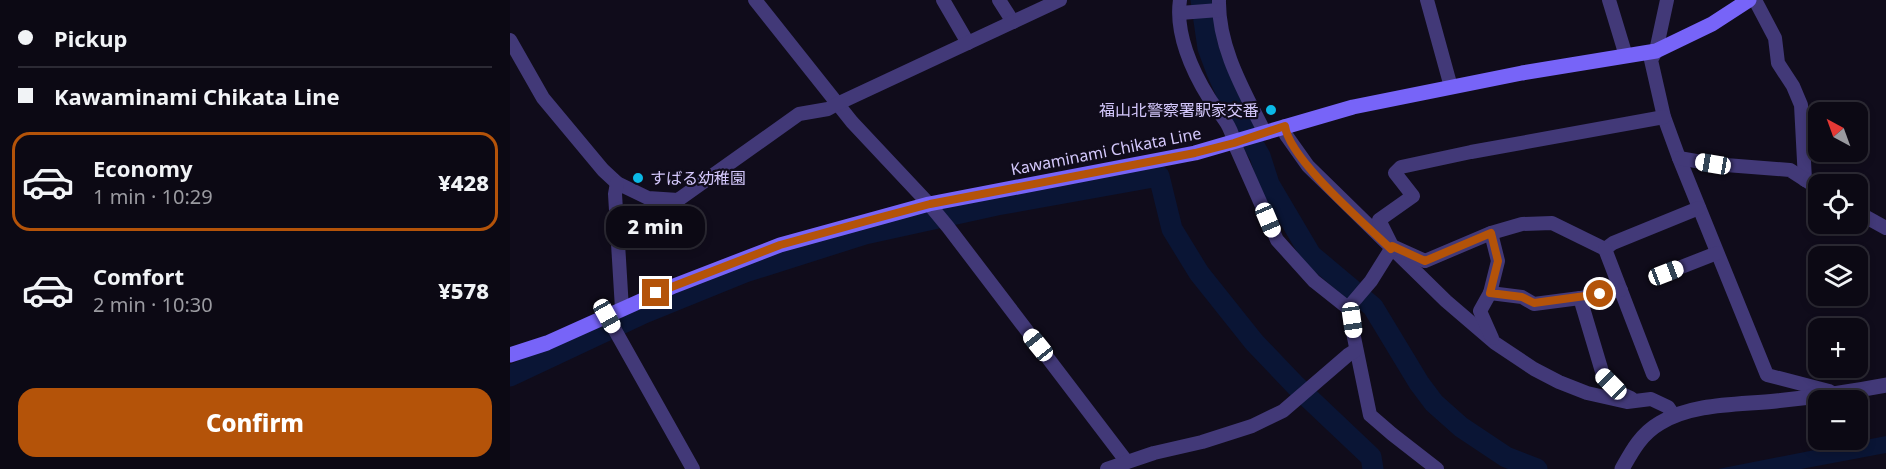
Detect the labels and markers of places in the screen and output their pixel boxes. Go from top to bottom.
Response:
place label: 福山北警察署駅家交番 [1099,99,1259,121]
marker: 福山北警察署駅家交番 [1264,103,1278,117]
place label: すばる幼稚園 [650,167,746,189]
marker: すばる幼稚園 [631,171,645,185]

